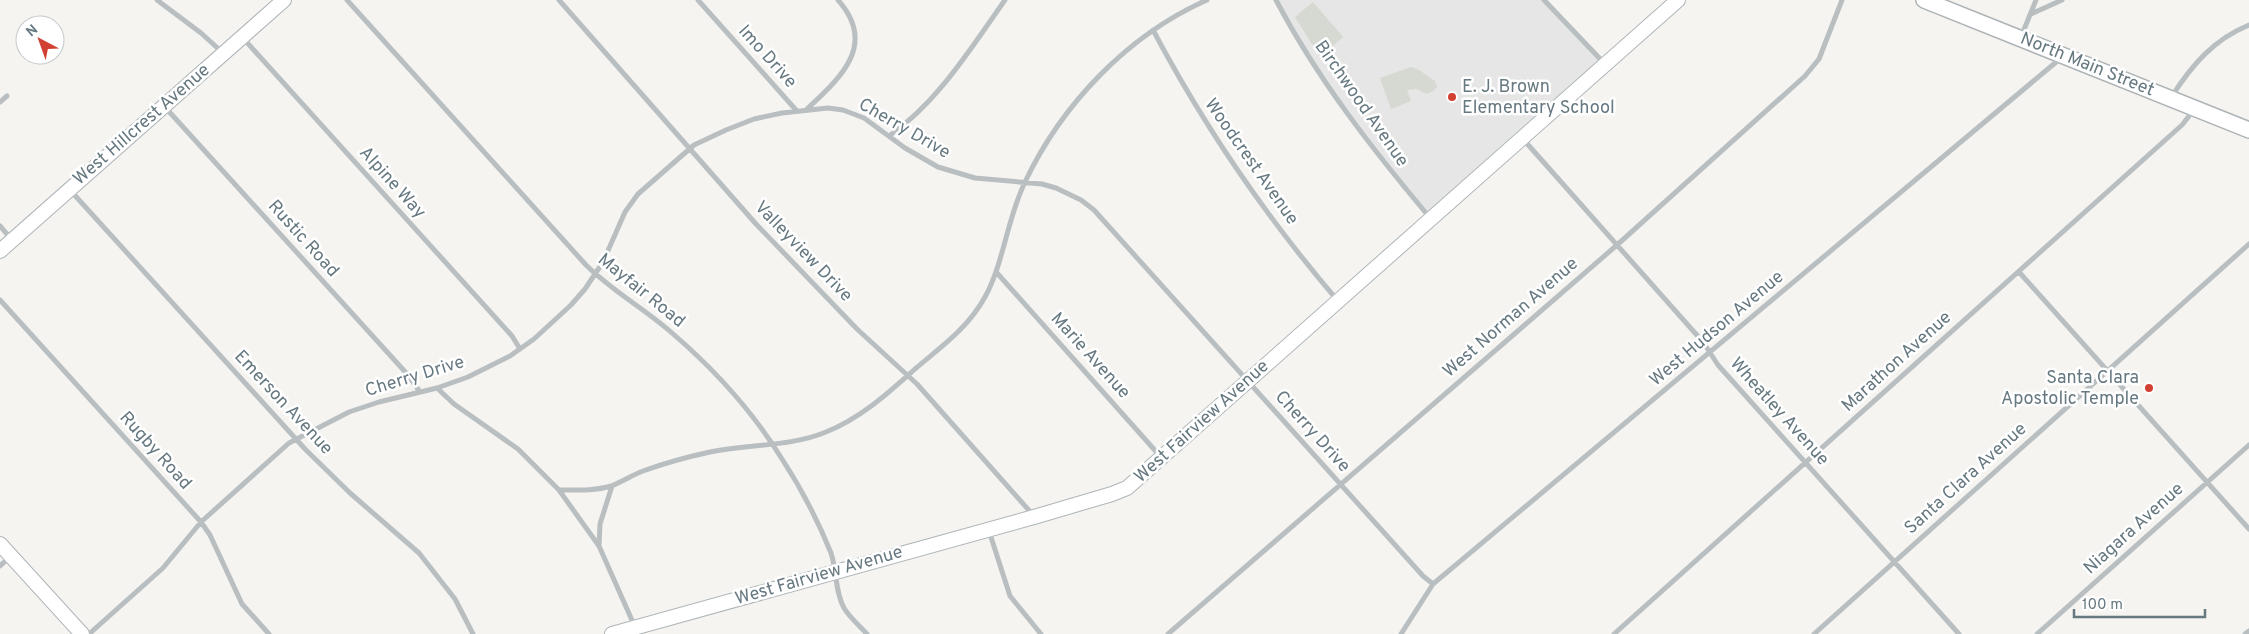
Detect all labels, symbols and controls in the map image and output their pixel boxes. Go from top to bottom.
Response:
north arrow [15,15,65,65]
street label: Imo Drive [733,21,801,93]
text: N [23,22,42,41]
street label: North Main Street [2017,28,2157,102]
street label: Birchwood Avenue [1309,36,1413,172]
street label: West Hillcrest Avenue [69,59,215,191]
place label: E. J. Brown Elementary School [1462,76,1615,120]
marker: E. J. Brown Elementary School [1446,91,1458,103]
street label: Cherry Drive [854,93,954,165]
street label: Woodcrest Avenue [1199,94,1303,230]
street label: Alpine Way [354,142,430,224]
street label: Rustic Road [262,196,344,282]
street label: Valleyview Drive [749,197,857,307]
street label: Mayfair Road [593,249,689,333]
street label: West Norman Avenue [1439,253,1583,383]
street label: West Hudson Avenue [1645,266,1789,392]
street label: Marathon Avenue [1837,307,1957,417]
street label: Marie Avenue [1045,308,1135,404]
street label: Emerson Avenue [229,346,337,460]
street label: Cherry Drive [363,351,467,403]
street label: Wheatley Avenue [1724,353,1834,471]
street label: West Fairview Avenue [1130,355,1274,489]
place label: Santa Clara Apostolic Temple [2001,367,2139,411]
marker: Santa Clara Apostolic Temple [2143,382,2155,394]
street label: Cherry Drive [1269,386,1355,478]
street label: Rugby Road [114,407,196,495]
street label: Santa Clara Avenue [1900,418,2032,540]
street label: Niagara Avenue [2079,478,2189,580]
street label: West Fairview Avenue [733,541,905,611]
scale bar [2074,586,2205,618]
text: 100 m [2082,596,2123,615]

